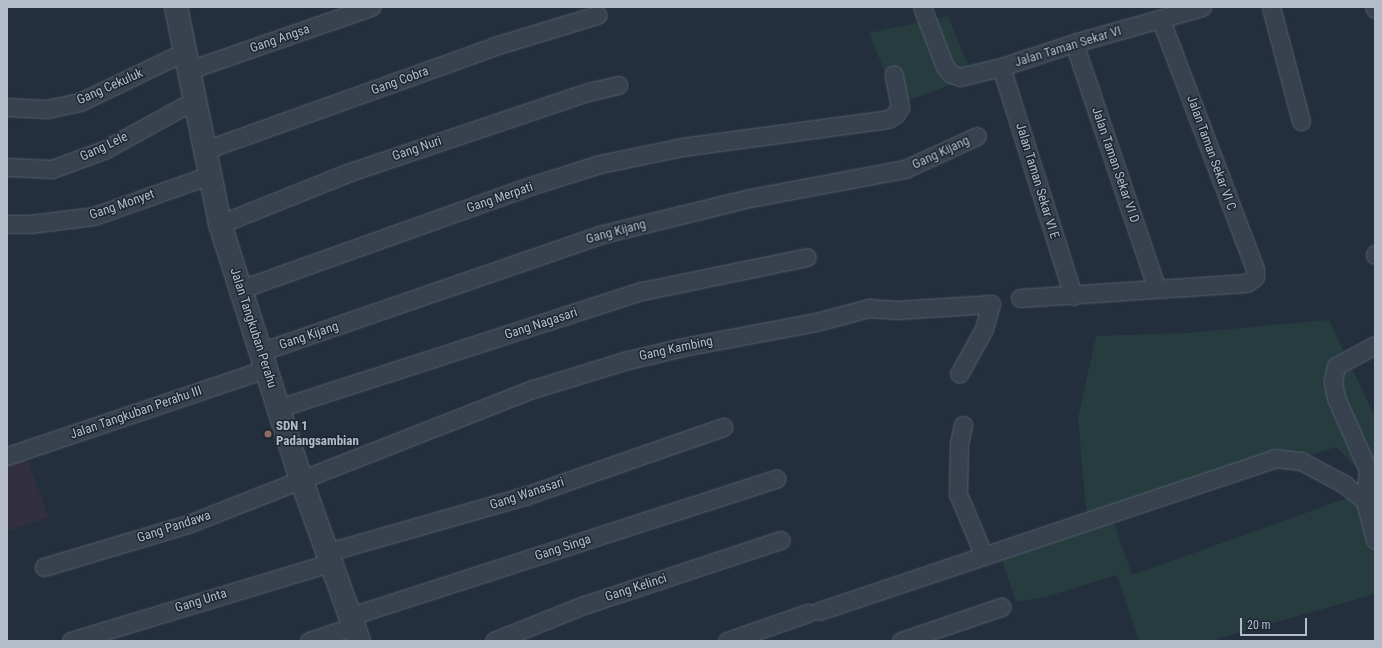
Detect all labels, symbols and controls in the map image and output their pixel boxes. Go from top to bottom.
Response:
street label: Gang Angsa [248,22,312,56]
street label: Jalan Taman Sekar VI [1013,23,1123,71]
street label: Gang Cobra [369,63,431,99]
street label: Gang Cekuluk [75,66,145,108]
street label: Jalan Taman Sekar VI C [1183,93,1239,213]
street label: Jalan Taman Sekar VI D [1088,105,1142,225]
street label: Jalan Taman Sekar VI E [1012,121,1062,241]
street label: Gang Lele [78,129,130,165]
street label: Gang Nuri [390,133,444,165]
street label: Gang Kijang [910,133,972,173]
street label: Gang Merpati [465,179,535,217]
street label: Gang Monyet [88,187,156,223]
street label: Gang Kijang [584,217,648,247]
street label: Jalan Tangkuban Perahu [226,266,280,390]
street label: Gang Nagasari [503,305,579,343]
street label: Gang Kijang [277,319,341,353]
street label: Gang Kambing [638,334,714,364]
street label: Jalan Tangkuban Perahu III [68,383,204,443]
place label: SDN 1 Padangsambian [276,419,359,450]
marker: SDN 1 Padangsambian [263,429,273,439]
street label: Gang Wanasari [488,475,566,513]
street label: Gang Pandawa [135,508,213,546]
street label: Gang Singa [533,532,593,564]
street label: Gang Kelinci [603,571,669,605]
street label: Gang Unta [173,586,229,616]
scale bar [1242,610,1309,636]
text: 20 m [1247,618,1271,632]

